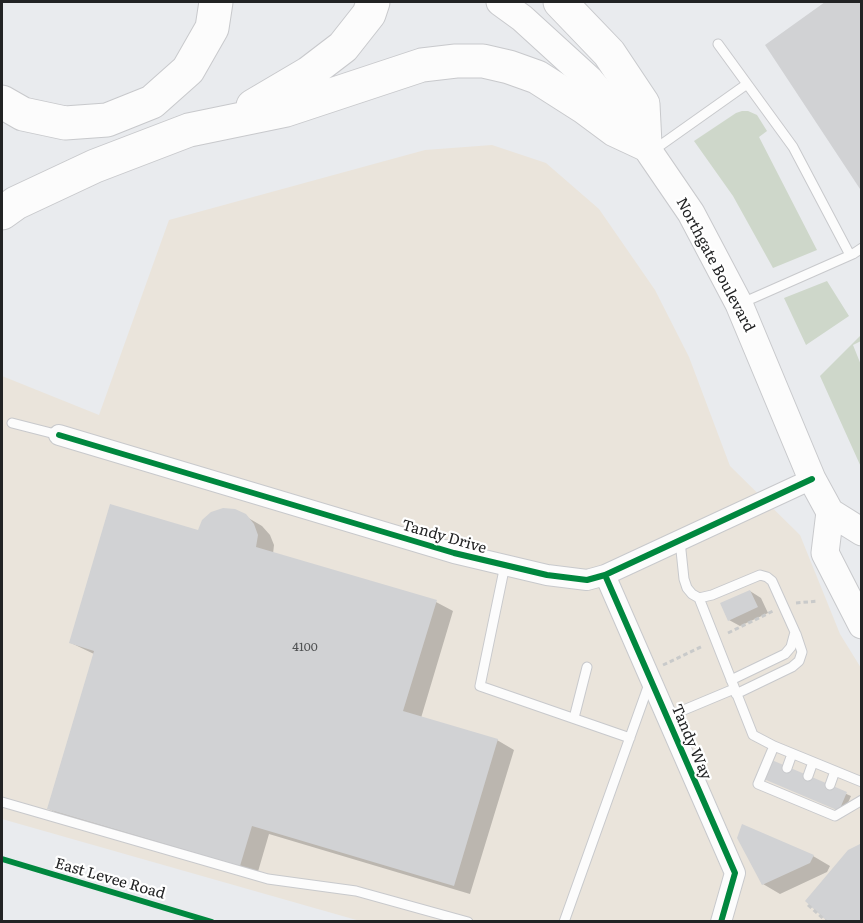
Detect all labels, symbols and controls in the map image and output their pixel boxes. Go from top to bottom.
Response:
street label: Northgate Boulevard [672,195,758,335]
street label: Tandy Drive [399,516,489,558]
house number: 4100 [292,640,318,654]
street label: Tandy Way [667,702,715,782]
street label: East Levee Road [53,855,167,903]

